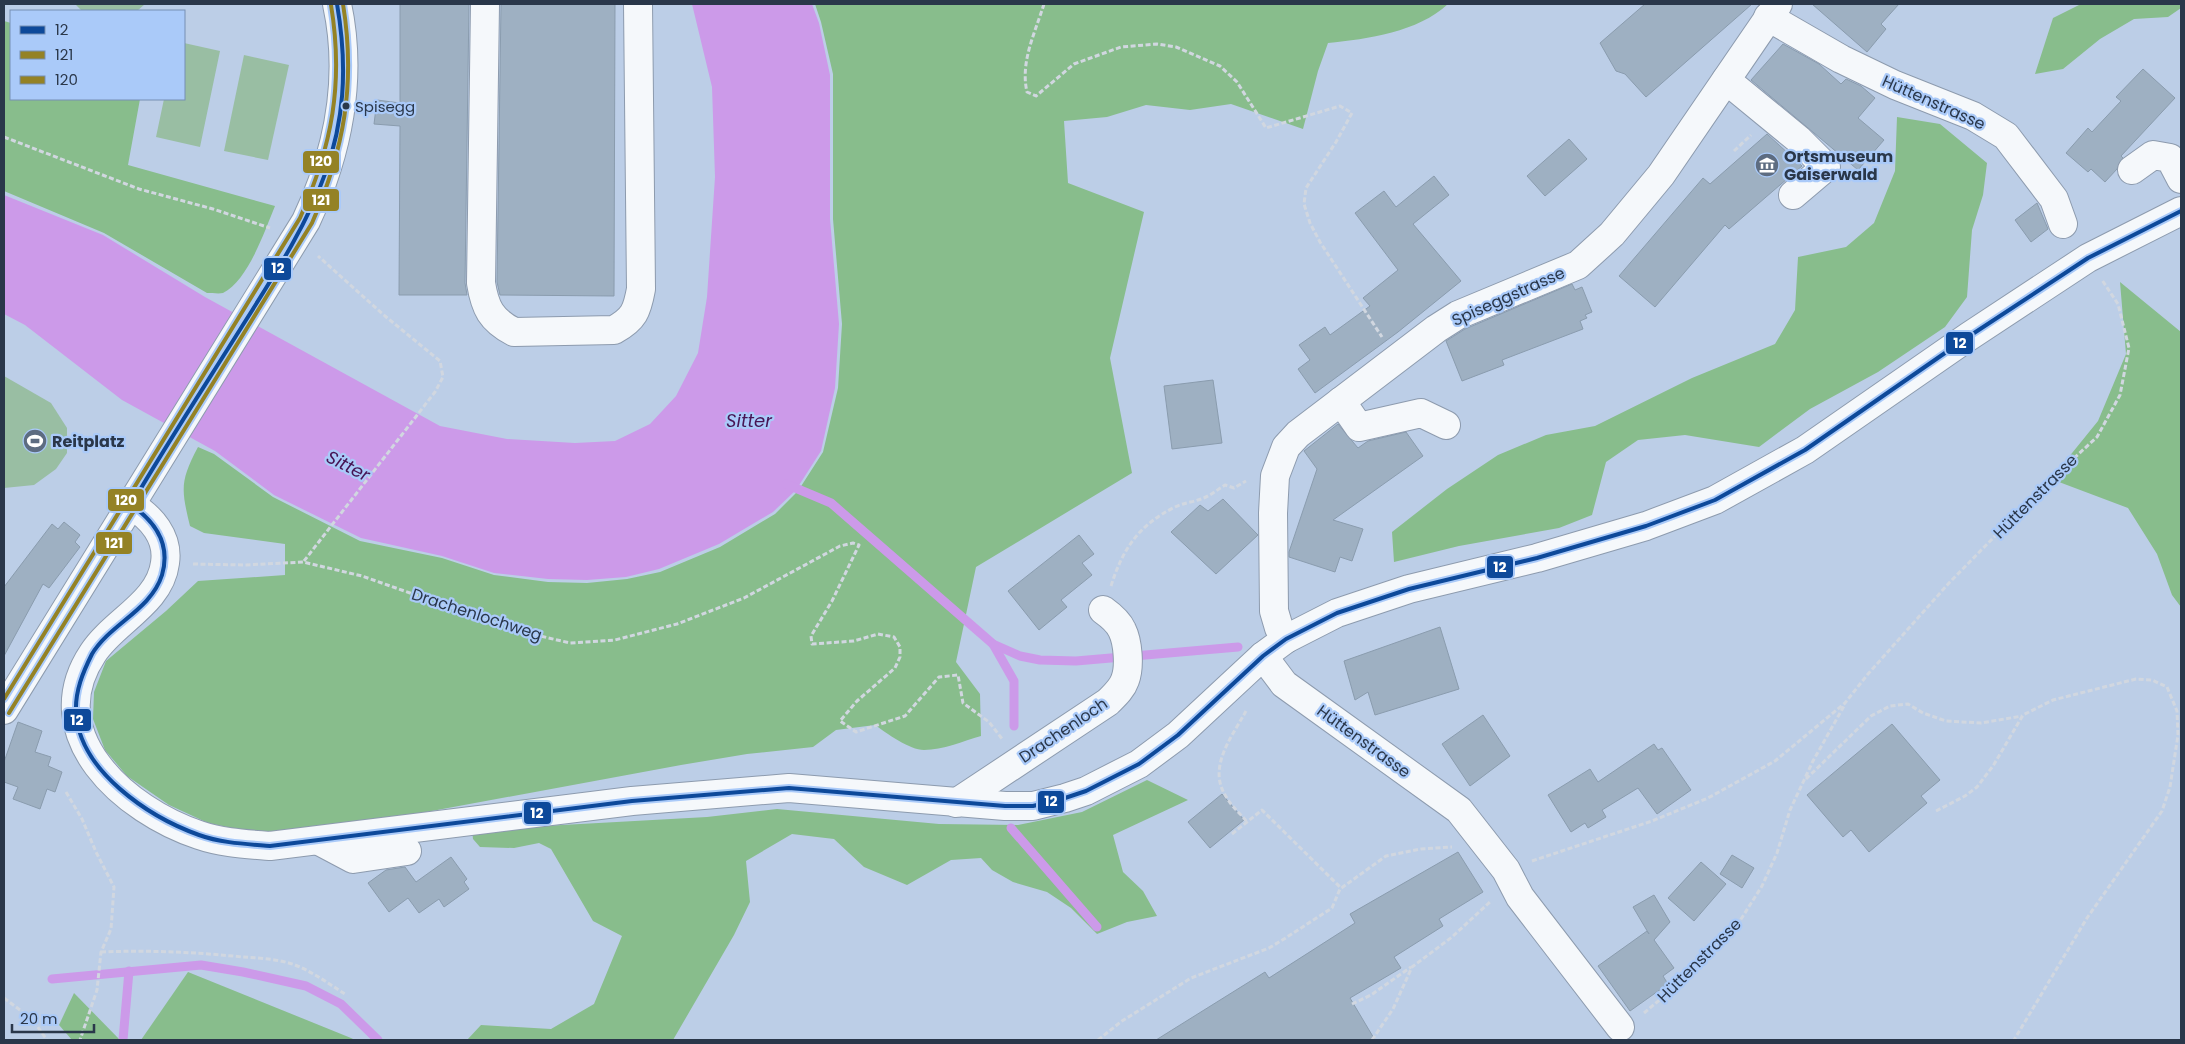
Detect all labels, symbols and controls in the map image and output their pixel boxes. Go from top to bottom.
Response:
legend [10,10,185,100]
text: 12 [55,19,68,40]
text: 121 [55,44,73,65]
text: 120 [55,69,78,90]
street label: Hüttenstrasse [1879,69,1989,136]
place label: Spisegg [355,96,415,117]
marker: Spisegg [341,101,351,111]
place label: Ortsmuseum Gaiserwald [1784,145,1893,186]
line badge: 120 [302,150,340,174]
text: 120 [310,151,332,171]
museum icon: Ortsmuseum Gaiserwald [1754,152,1780,178]
line badge: 121 [302,188,340,212]
text: 121 [312,190,330,210]
line badge: 12 [263,257,292,281]
text: 12 [271,258,285,278]
street label: Spiseggstrasse [1448,261,1569,332]
line badge: 12 [1945,331,1974,355]
text: 12 [1953,333,1967,353]
water label: Sitter [726,408,773,433]
sports icon: Reitplatz [22,428,48,454]
place label: Reitplatz [52,430,124,453]
water label: Sitter [322,444,375,488]
street label: Hüttenstrasse [1988,449,2083,544]
line badge: 120 [107,488,145,512]
text: 120 [115,490,137,510]
line badge: 121 [95,531,133,555]
text: 121 [105,533,123,553]
line badge: 12 [1486,555,1514,579]
text: 12 [1493,557,1507,577]
street label: Drachenlochweg [409,582,545,646]
street label: Drachenloch [1014,692,1112,769]
street label: Hüttenstrasse [1312,700,1415,783]
line badge: 12 [63,708,92,732]
text: 12 [70,710,84,730]
line badge: 12 [1037,790,1065,814]
text: 12 [1044,791,1058,811]
line badge: 12 [523,801,552,825]
text: 12 [530,803,544,823]
street label: Hüttenstrasse [1652,913,1747,1008]
scale bar [12,1002,95,1034]
text: 20 m [20,1008,58,1029]

